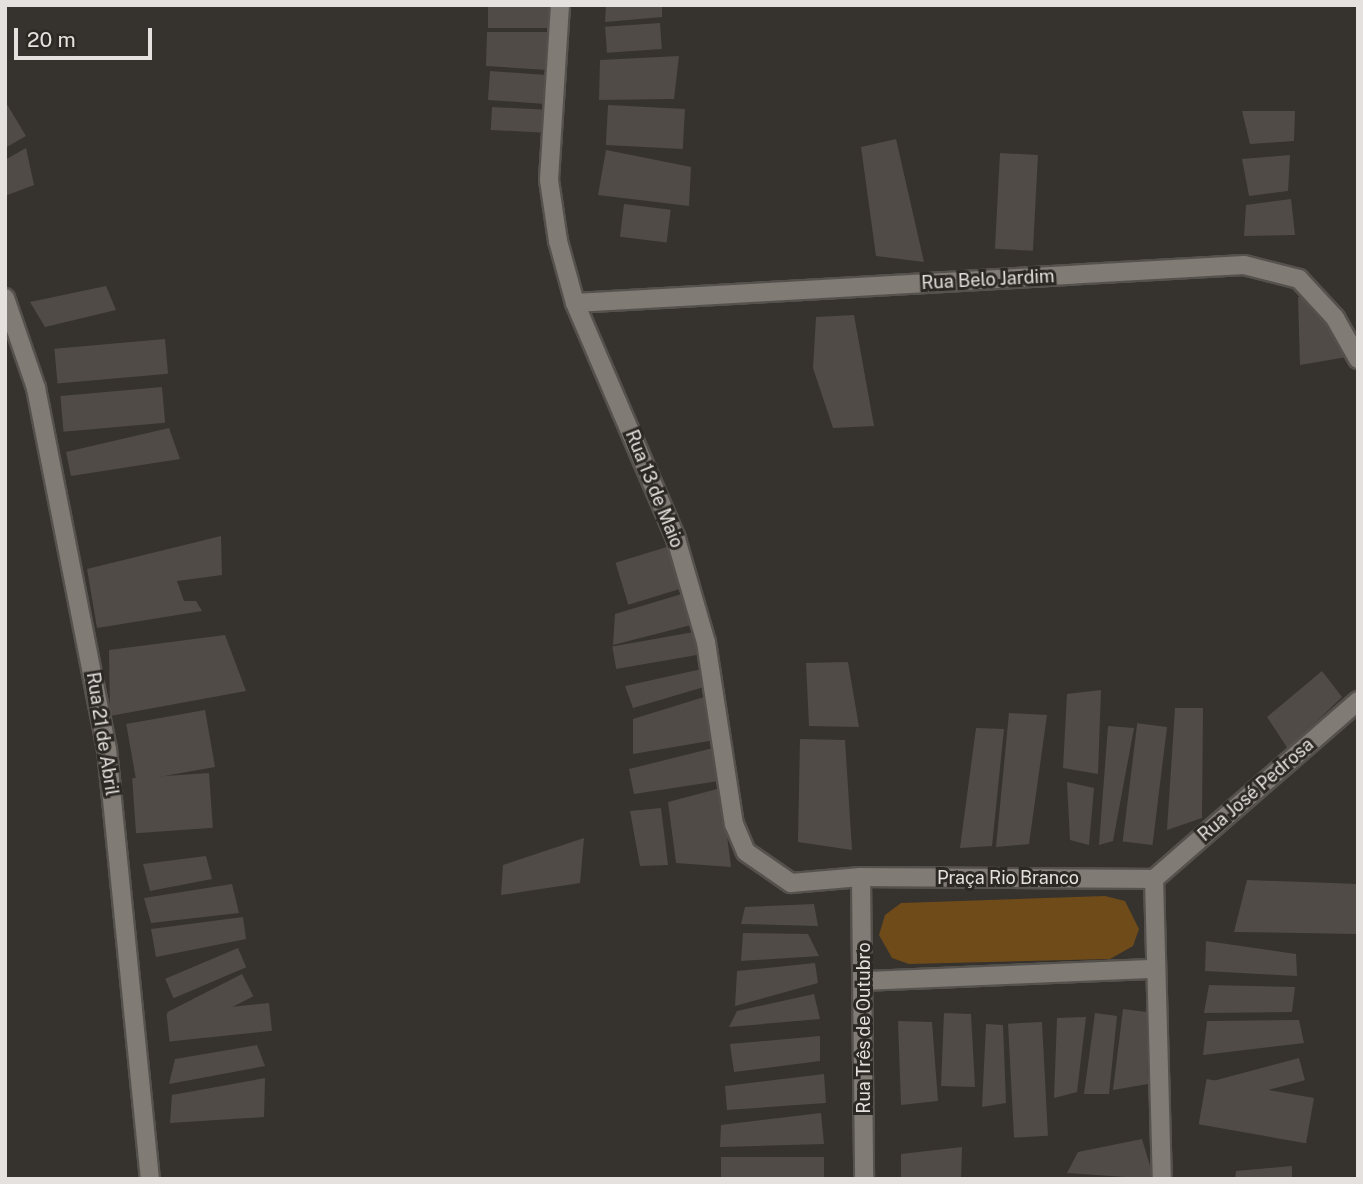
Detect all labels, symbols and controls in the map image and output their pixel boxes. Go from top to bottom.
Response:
scale bar [18,14,156,58]
text: 20 m [27,27,76,52]
street label: Rua Belo Jardim [921,266,1055,294]
street label: Rua 13 de Maio [620,427,688,551]
street label: Rua 21 de Abril [82,671,122,797]
street label: Rua José Pedrosa [1194,734,1318,846]
street label: Praça Rio Branco [937,867,1079,889]
street label: Rua Três de Outubro [853,942,875,1114]

